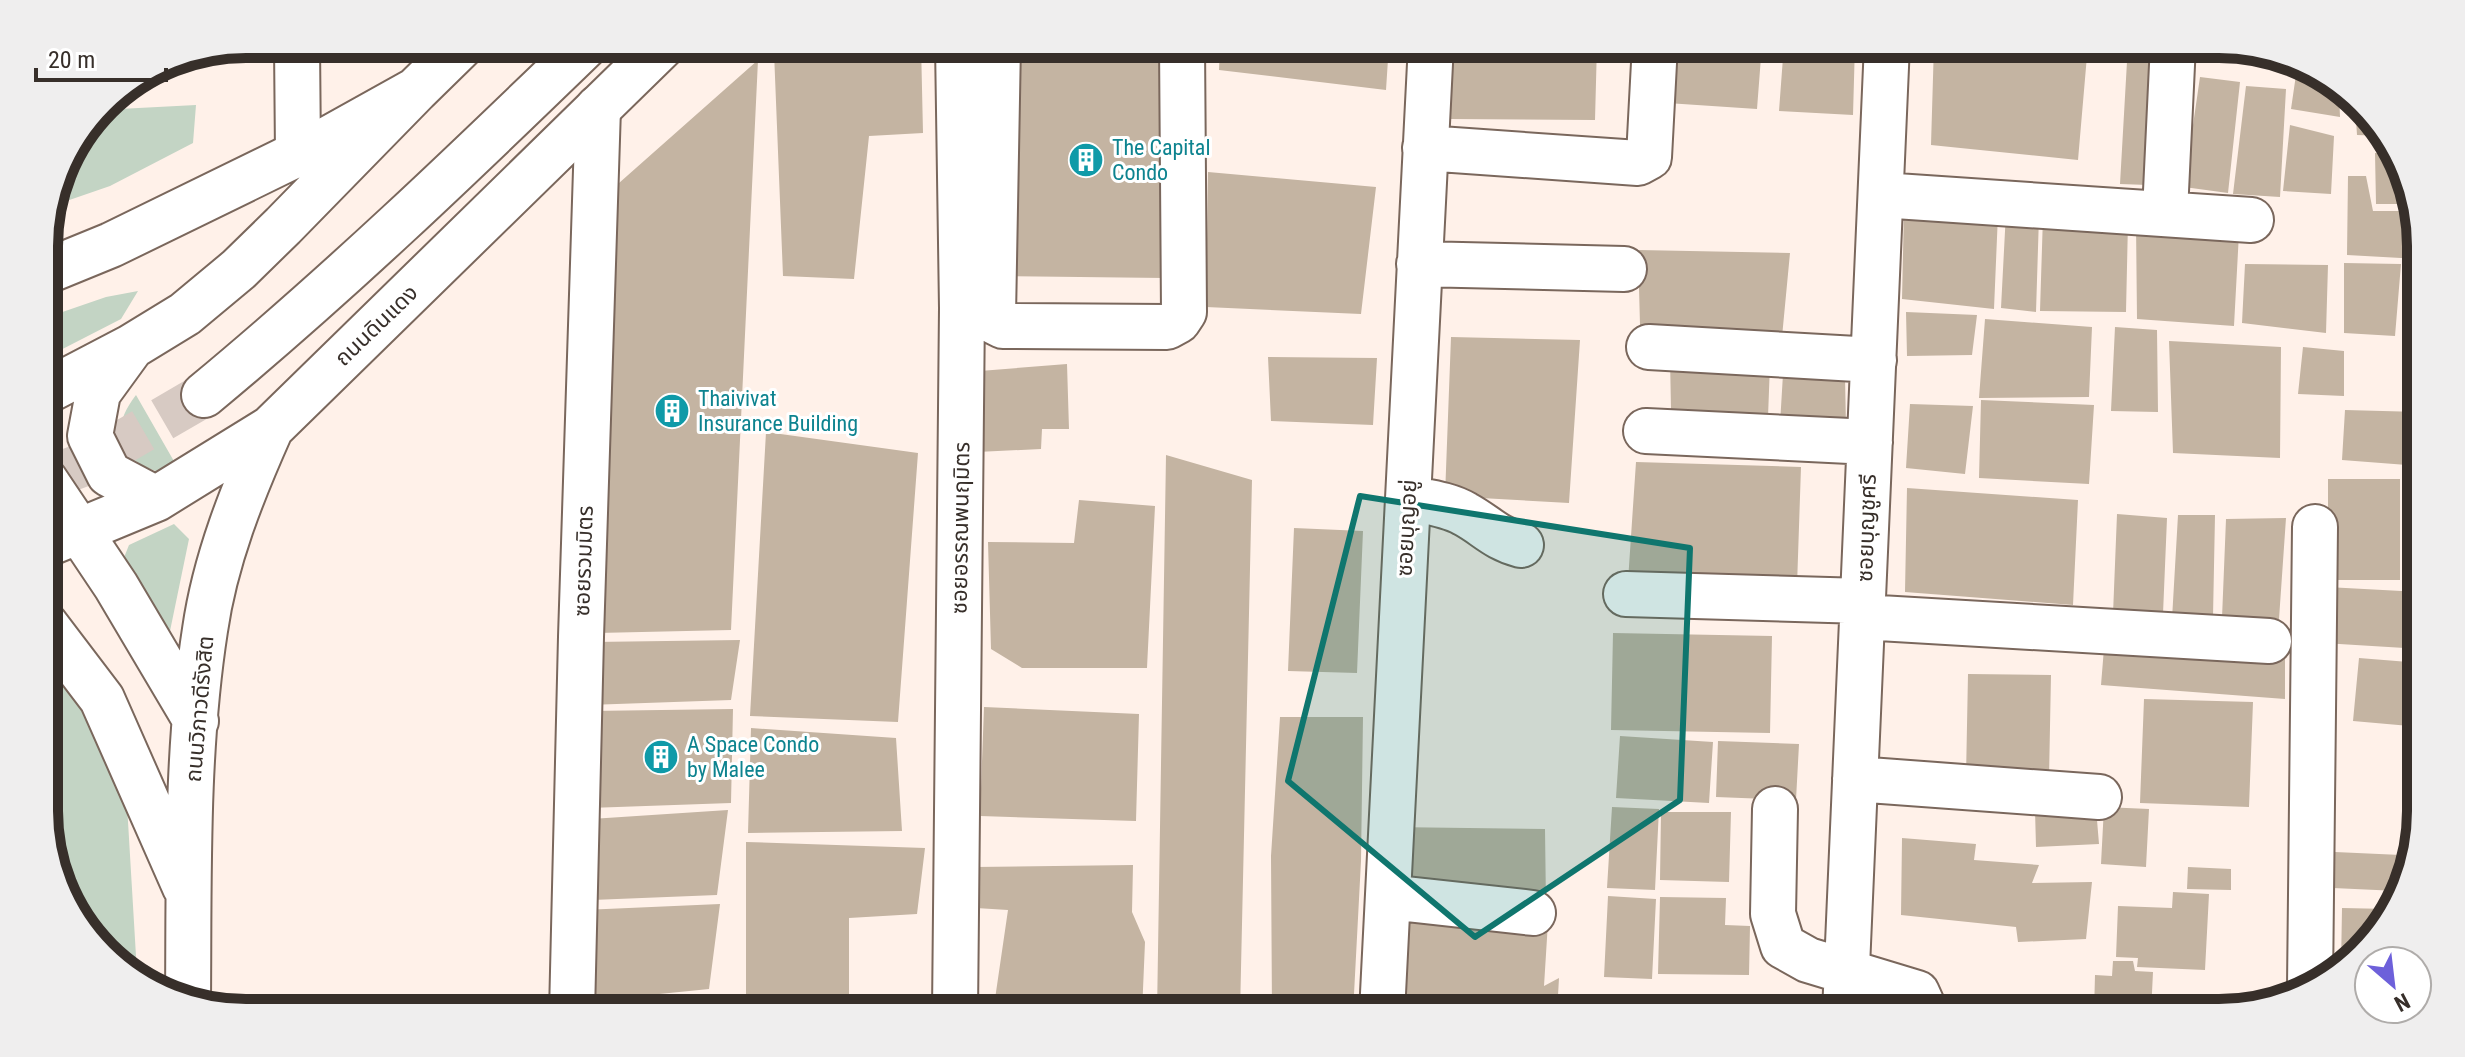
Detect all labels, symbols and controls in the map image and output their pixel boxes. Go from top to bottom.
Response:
scale bar [36,32,166,82]
text: 20 m [48,46,95,74]
place label: The Capital Condo [1112,135,1210,185]
building icon: The Capital Condo [1067,141,1105,179]
street label: ถนนดินแดง [330,280,423,371]
place label: Thaivivat Insurance Building [698,386,858,436]
building icon: Thaivivat Insurance Building [653,392,691,430]
street label: ซอยอรรณพนฤมิตร [946,442,975,614]
street label: ซอยบุญชูศรี [1852,474,1882,582]
street label: ซอยบุญอยู่ [1391,479,1423,577]
street label: ซอยรวมมิตร [569,505,598,617]
street label: ถนนวิภาวดีรังสิต [181,635,218,783]
place label: A Space Condo by Malee [687,732,819,782]
building icon: A Space Condo by Malee [642,738,680,776]
north arrow [2353,945,2433,1025]
text: N [2390,988,2414,1016]

